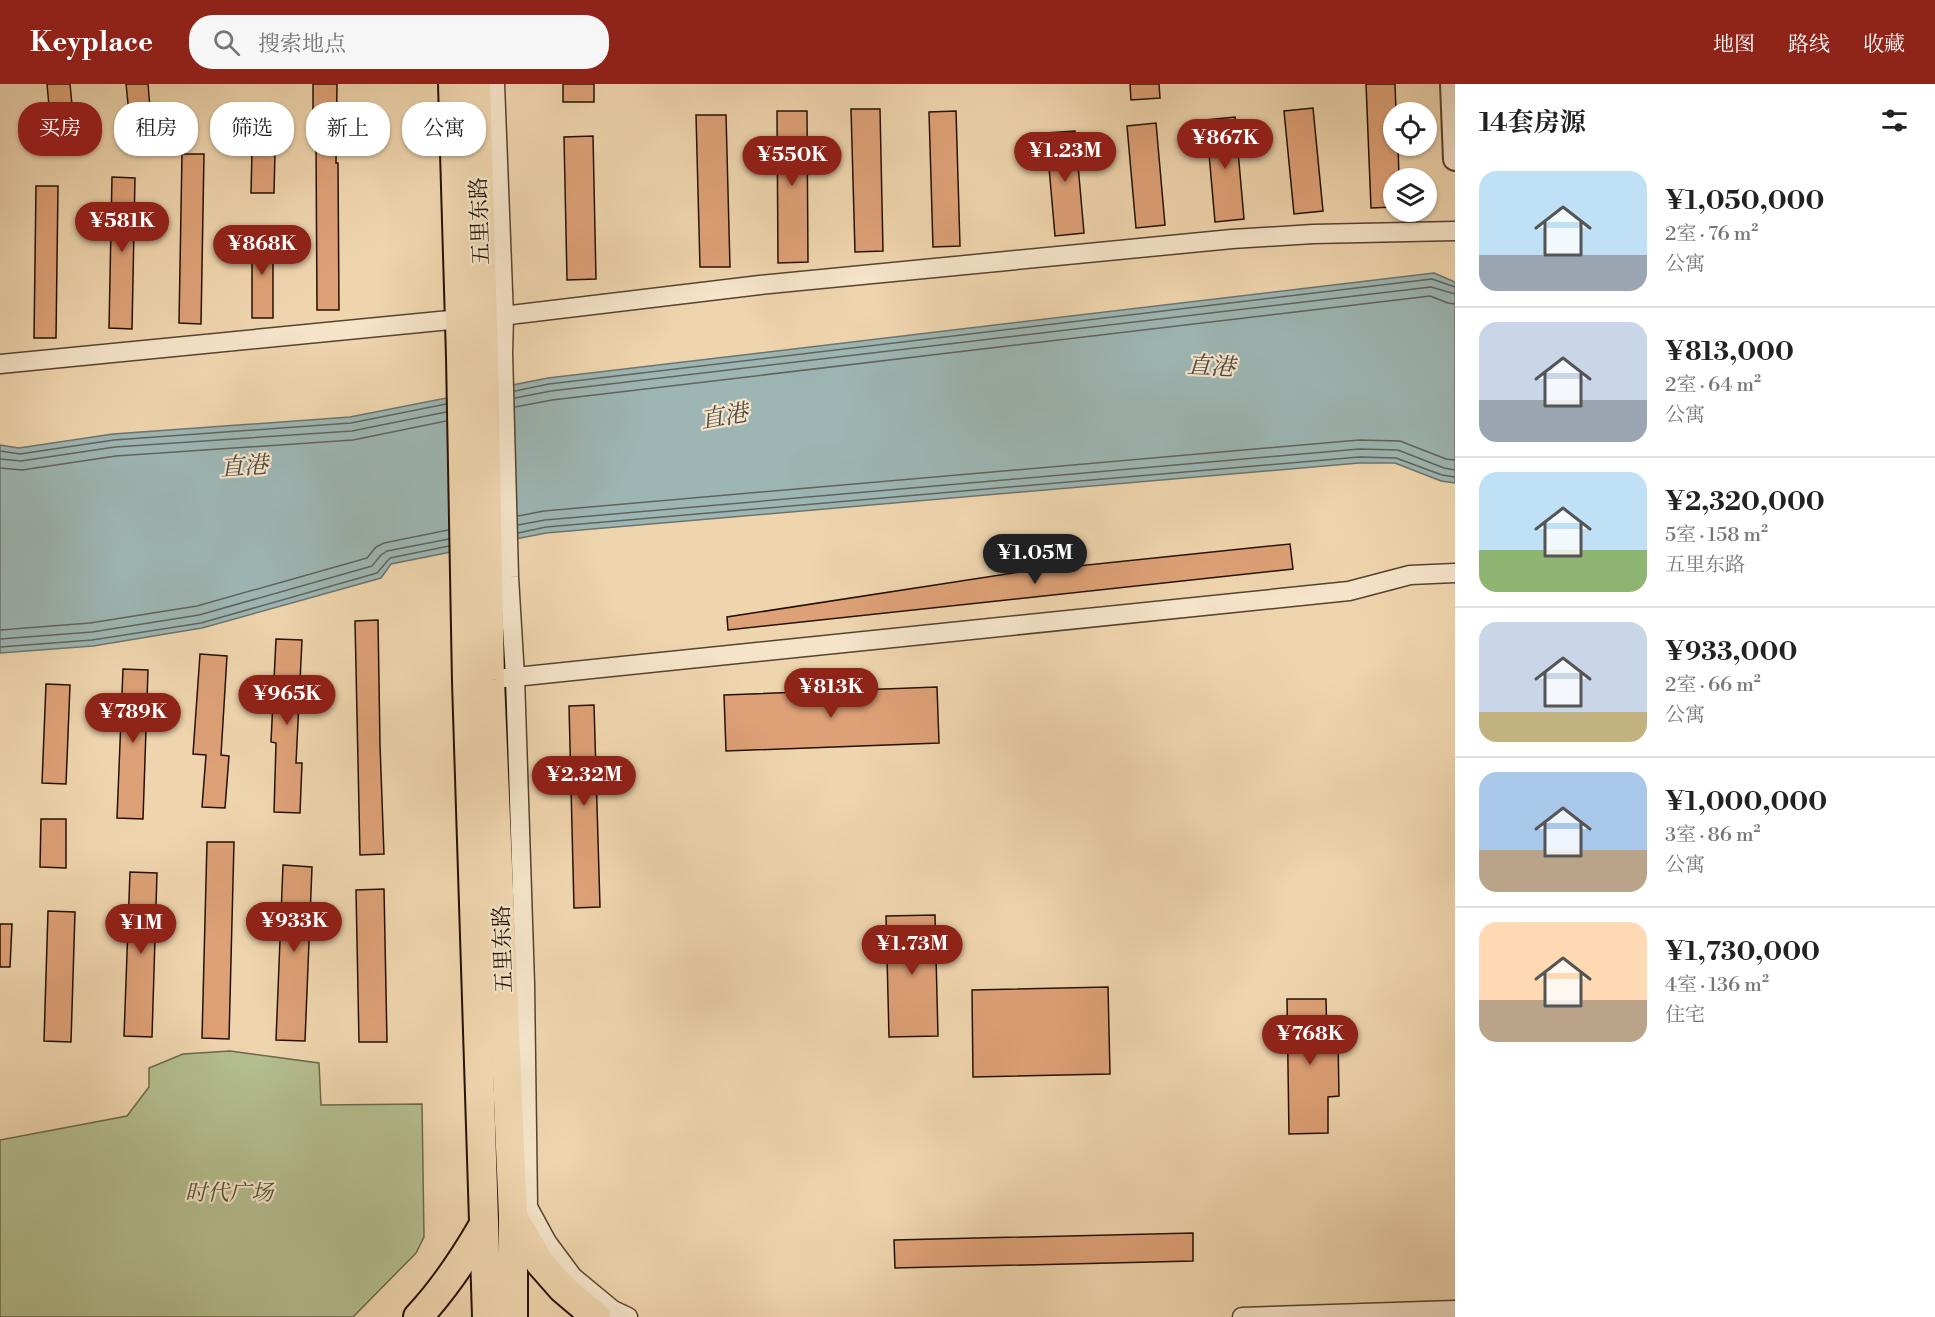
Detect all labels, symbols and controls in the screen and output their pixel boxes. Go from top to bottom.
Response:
search box [189,15,609,69]
text: Keyplace [30,25,153,60]
icon: search [210,26,243,59]
text: 搜索地点 [258,31,346,58]
text: 地图 [1713,32,1755,58]
text: 路线 [1788,32,1830,58]
text: 收藏 [1863,32,1905,58]
chip: 买房 [18,102,102,156]
chip: 租房 [114,102,198,156]
chip: 筛选 [210,102,294,156]
chip: 新上 [306,102,390,156]
chip: 公寓 [402,102,486,156]
map controls [1383,102,1437,222]
button: locate [1383,102,1437,156]
icon: filters [1878,104,1911,137]
text: 14套房源 [1479,107,1586,139]
pin: ¥867K [1183,119,1267,170]
text: ¥867K [1191,126,1259,151]
pin: ¥1.23M [1016,132,1114,183]
pin: ¥550K [750,136,834,187]
text: ¥1.23M [1028,139,1102,164]
text: ¥550K [757,143,827,168]
button: layers [1383,168,1437,222]
street label: 五里东路 [465,176,496,265]
text: ¥1,050,000 [1665,185,1824,217]
icon: home [1527,195,1599,267]
pin: ¥581K [80,202,164,253]
text: ¥581K [89,209,155,234]
text: 2室 · 76 m² [1665,222,1758,247]
pin: ¥868K [220,225,304,276]
text: ¥868K [227,232,297,257]
text: 公寓 [1665,252,1705,277]
text: ¥813,000 [1665,336,1794,368]
icon: home [1527,346,1599,418]
water label: 直港 [1186,351,1239,383]
text: 2室 · 64 m² [1665,373,1761,398]
water label: 直港 [698,398,753,436]
text: 公寓 [1665,403,1705,428]
water label: 直港 [219,450,272,484]
text: ¥2,320,000 [1665,486,1825,518]
icon: home [1527,496,1599,568]
text: 5室 · 158 m² [1665,523,1768,548]
pin: ¥1.05M [986,534,1084,585]
text: ¥1.05M [997,541,1073,566]
text: 五里东路 [1665,553,1745,578]
text: ¥933,000 [1665,636,1797,668]
icon: home [1527,646,1599,718]
pin: ¥813K [789,668,873,719]
text: 2室 · 66 m² [1665,673,1761,698]
pin: ¥965K [245,675,329,726]
text: ¥813K [798,675,864,700]
text: ¥965K [252,682,322,707]
pin: ¥789K [91,693,175,744]
text: ¥789K [99,700,167,725]
text: 公寓 [1665,703,1705,728]
pin: ¥2.32M [535,756,633,807]
text: ¥2.32M [546,763,622,788]
text: ¥1,000,000 [1665,786,1827,818]
icon: home [1527,796,1599,868]
text: 3室 · 86 m² [1665,823,1761,848]
text: 公寓 [1665,853,1705,878]
pin: ¥933K [252,902,336,953]
pin: ¥1M [112,904,170,955]
street label: 五里东路 [488,904,519,993]
text: ¥933K [260,909,328,934]
text: ¥1M [119,911,163,936]
pin: ¥1.73M [863,925,961,976]
text: ¥1.73M [876,932,948,957]
text: ¥1,730,000 [1665,936,1820,968]
icon: home [1527,946,1599,1018]
text: 4室 · 136 m² [1665,973,1769,998]
text: 住宅 [1665,1003,1705,1028]
pin: ¥768K [1268,1015,1352,1066]
text: ¥768K [1276,1022,1344,1047]
park label: 时代广场 [185,1180,275,1207]

